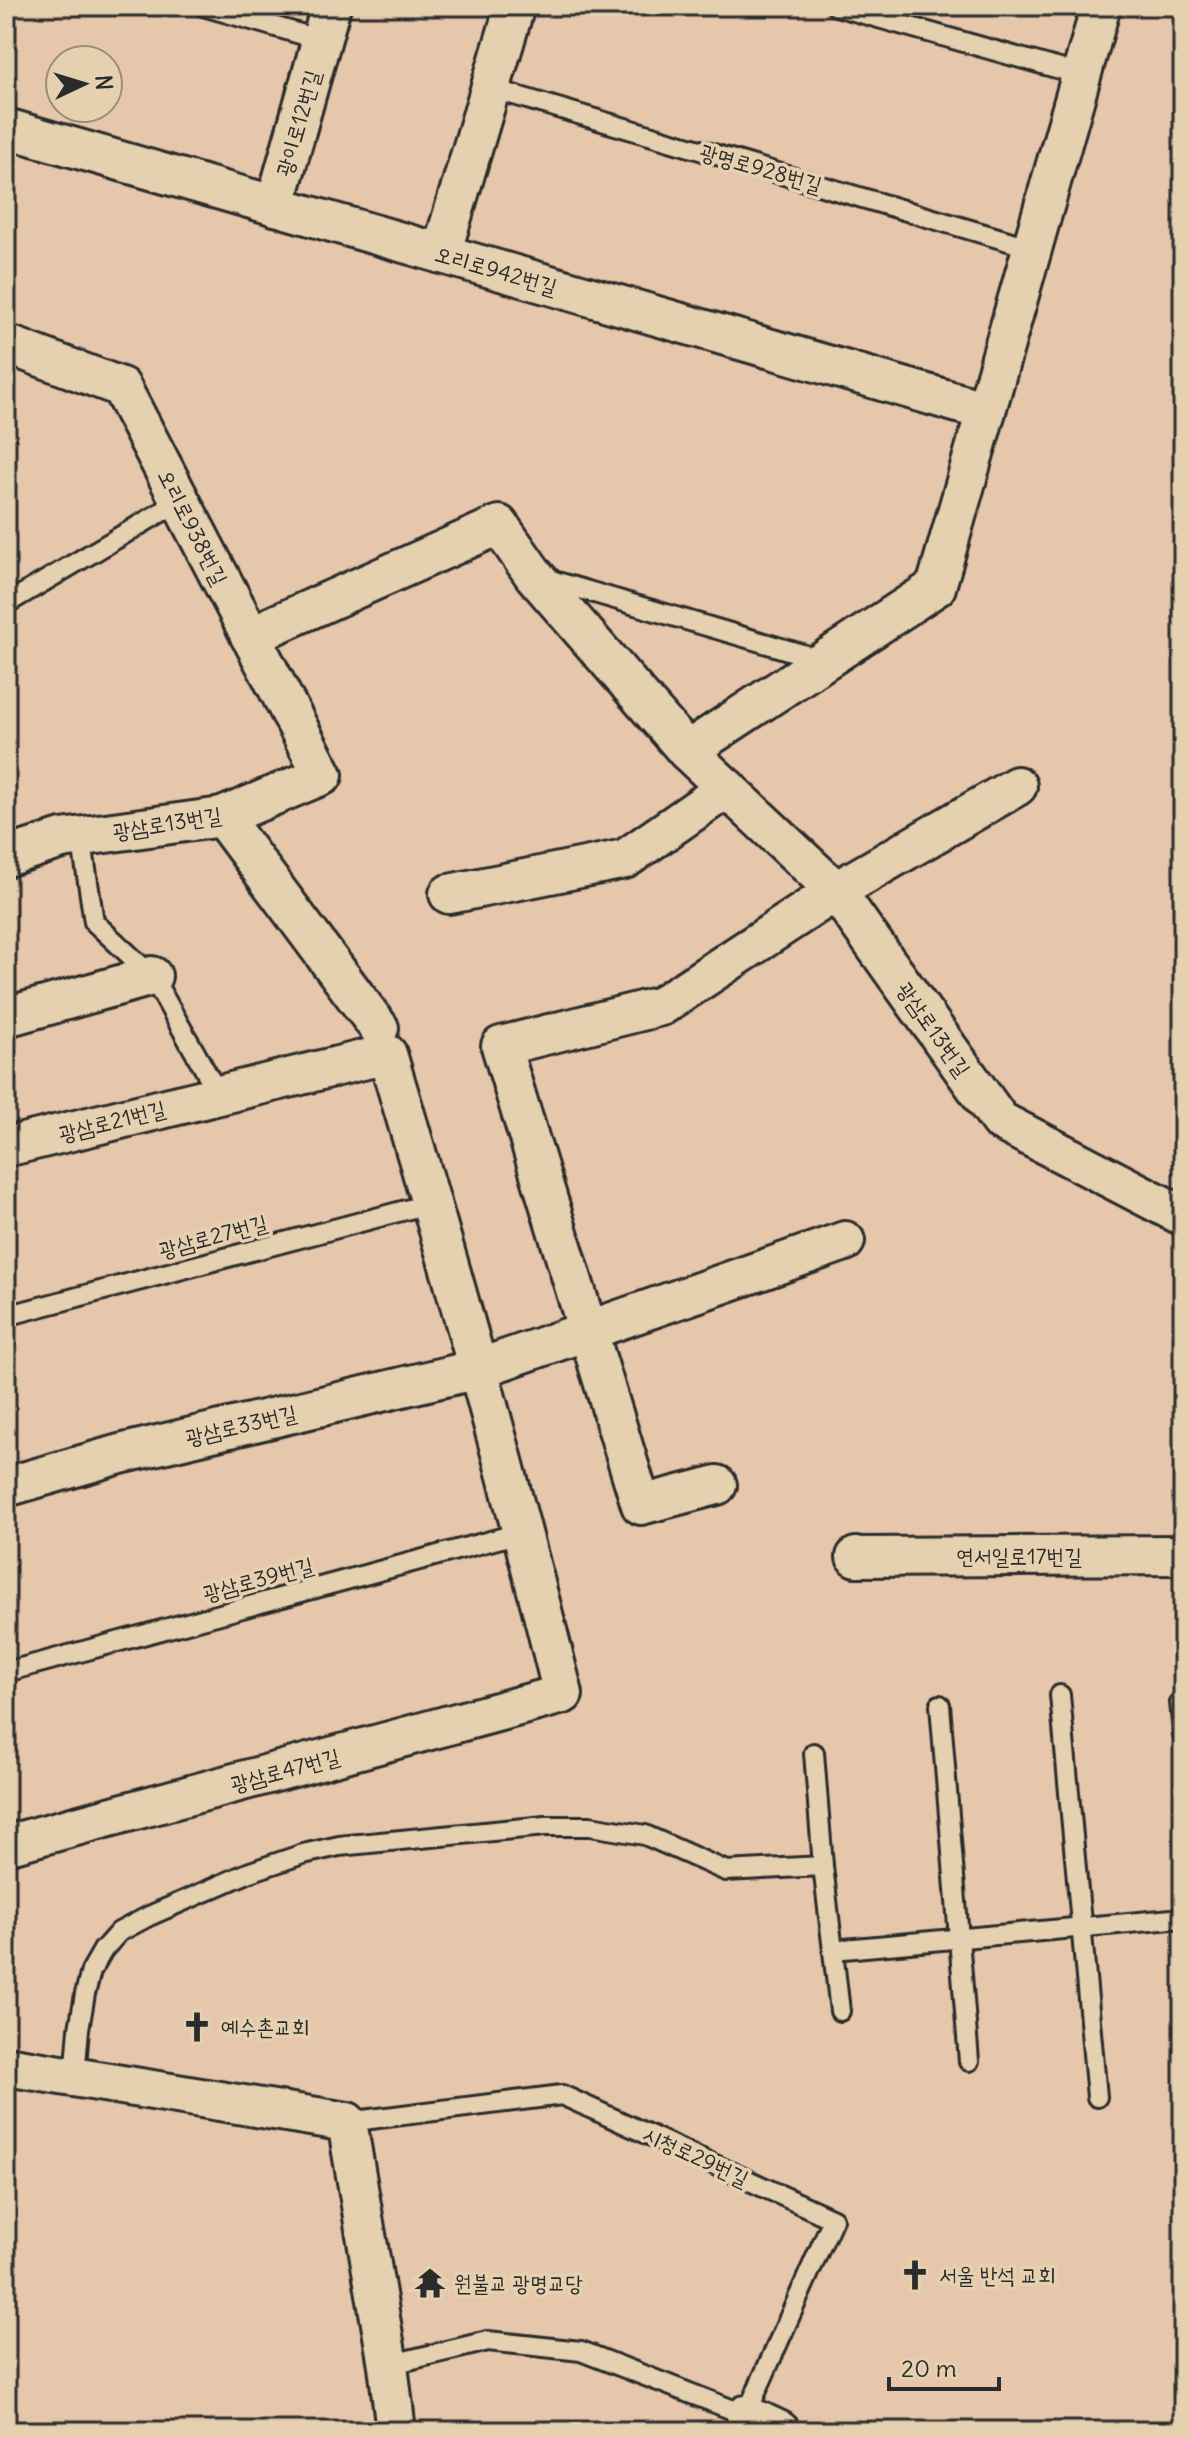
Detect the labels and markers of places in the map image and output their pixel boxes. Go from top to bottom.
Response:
church icon: 예수촌교회 [180,2010,214,2044]
place label: 예수촌교회 [221,2013,310,2041]
church icon: 서울 반석 교회 [898,2258,932,2292]
place label: 서울 반석 교회 [939,2261,1056,2289]
temple icon: 원불교 광명교당 [413,2266,447,2300]
place label: 원불교 광명교당 [454,2269,583,2297]

